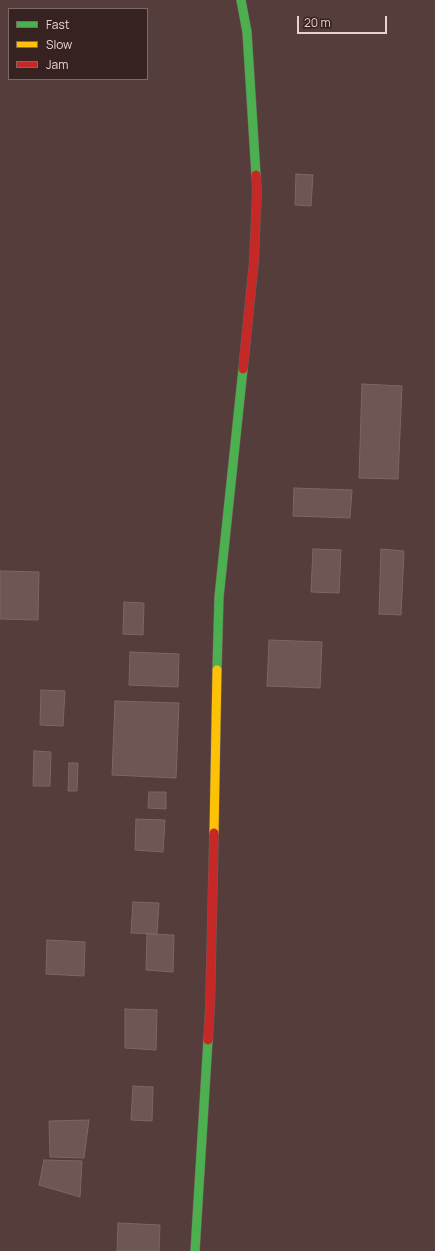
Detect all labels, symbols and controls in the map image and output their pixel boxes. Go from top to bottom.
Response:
legend [8,8,148,80]
scale bar [299,8,389,34]
text: 20 m [304,14,331,31]
text: Fast [46,16,70,33]
text: Slow [46,36,72,53]
text: Jam [46,56,68,73]

